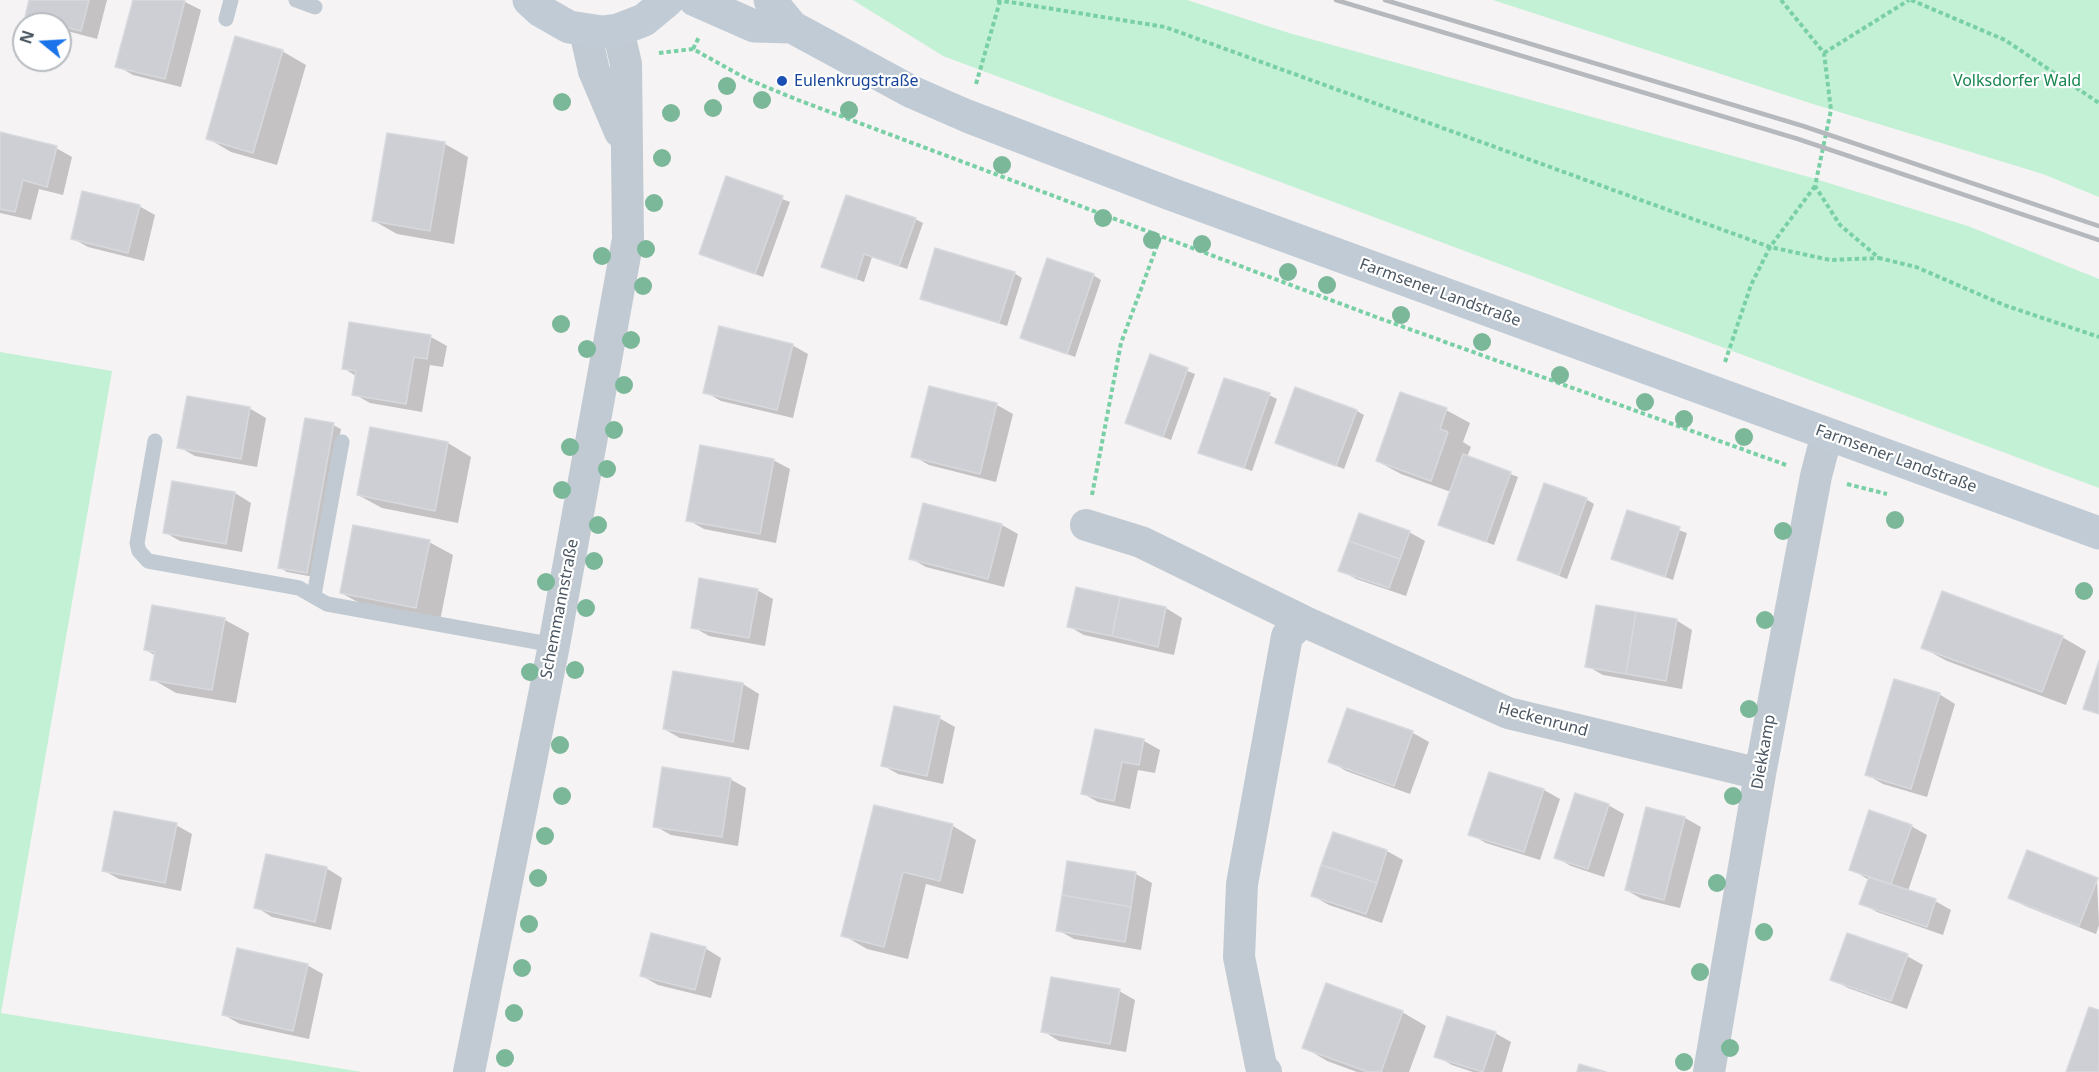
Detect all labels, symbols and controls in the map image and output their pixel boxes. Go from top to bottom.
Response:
north arrow [12,12,72,72]
text: N [14,27,39,47]
place label: Eulenkrugstraße [794,71,919,91]
park label: Volksdorfer Wald [1953,71,2081,91]
marker: Eulenkrugstraße [775,74,789,88]
street label: Farmsener Landstraße [1357,255,1523,331]
street label: Farmsener Landstraße [1813,421,1979,497]
street label: Schemmannstraße [537,538,583,680]
street label: Heckenrund [1496,699,1590,741]
street label: Diekkamp [1748,713,1780,791]

